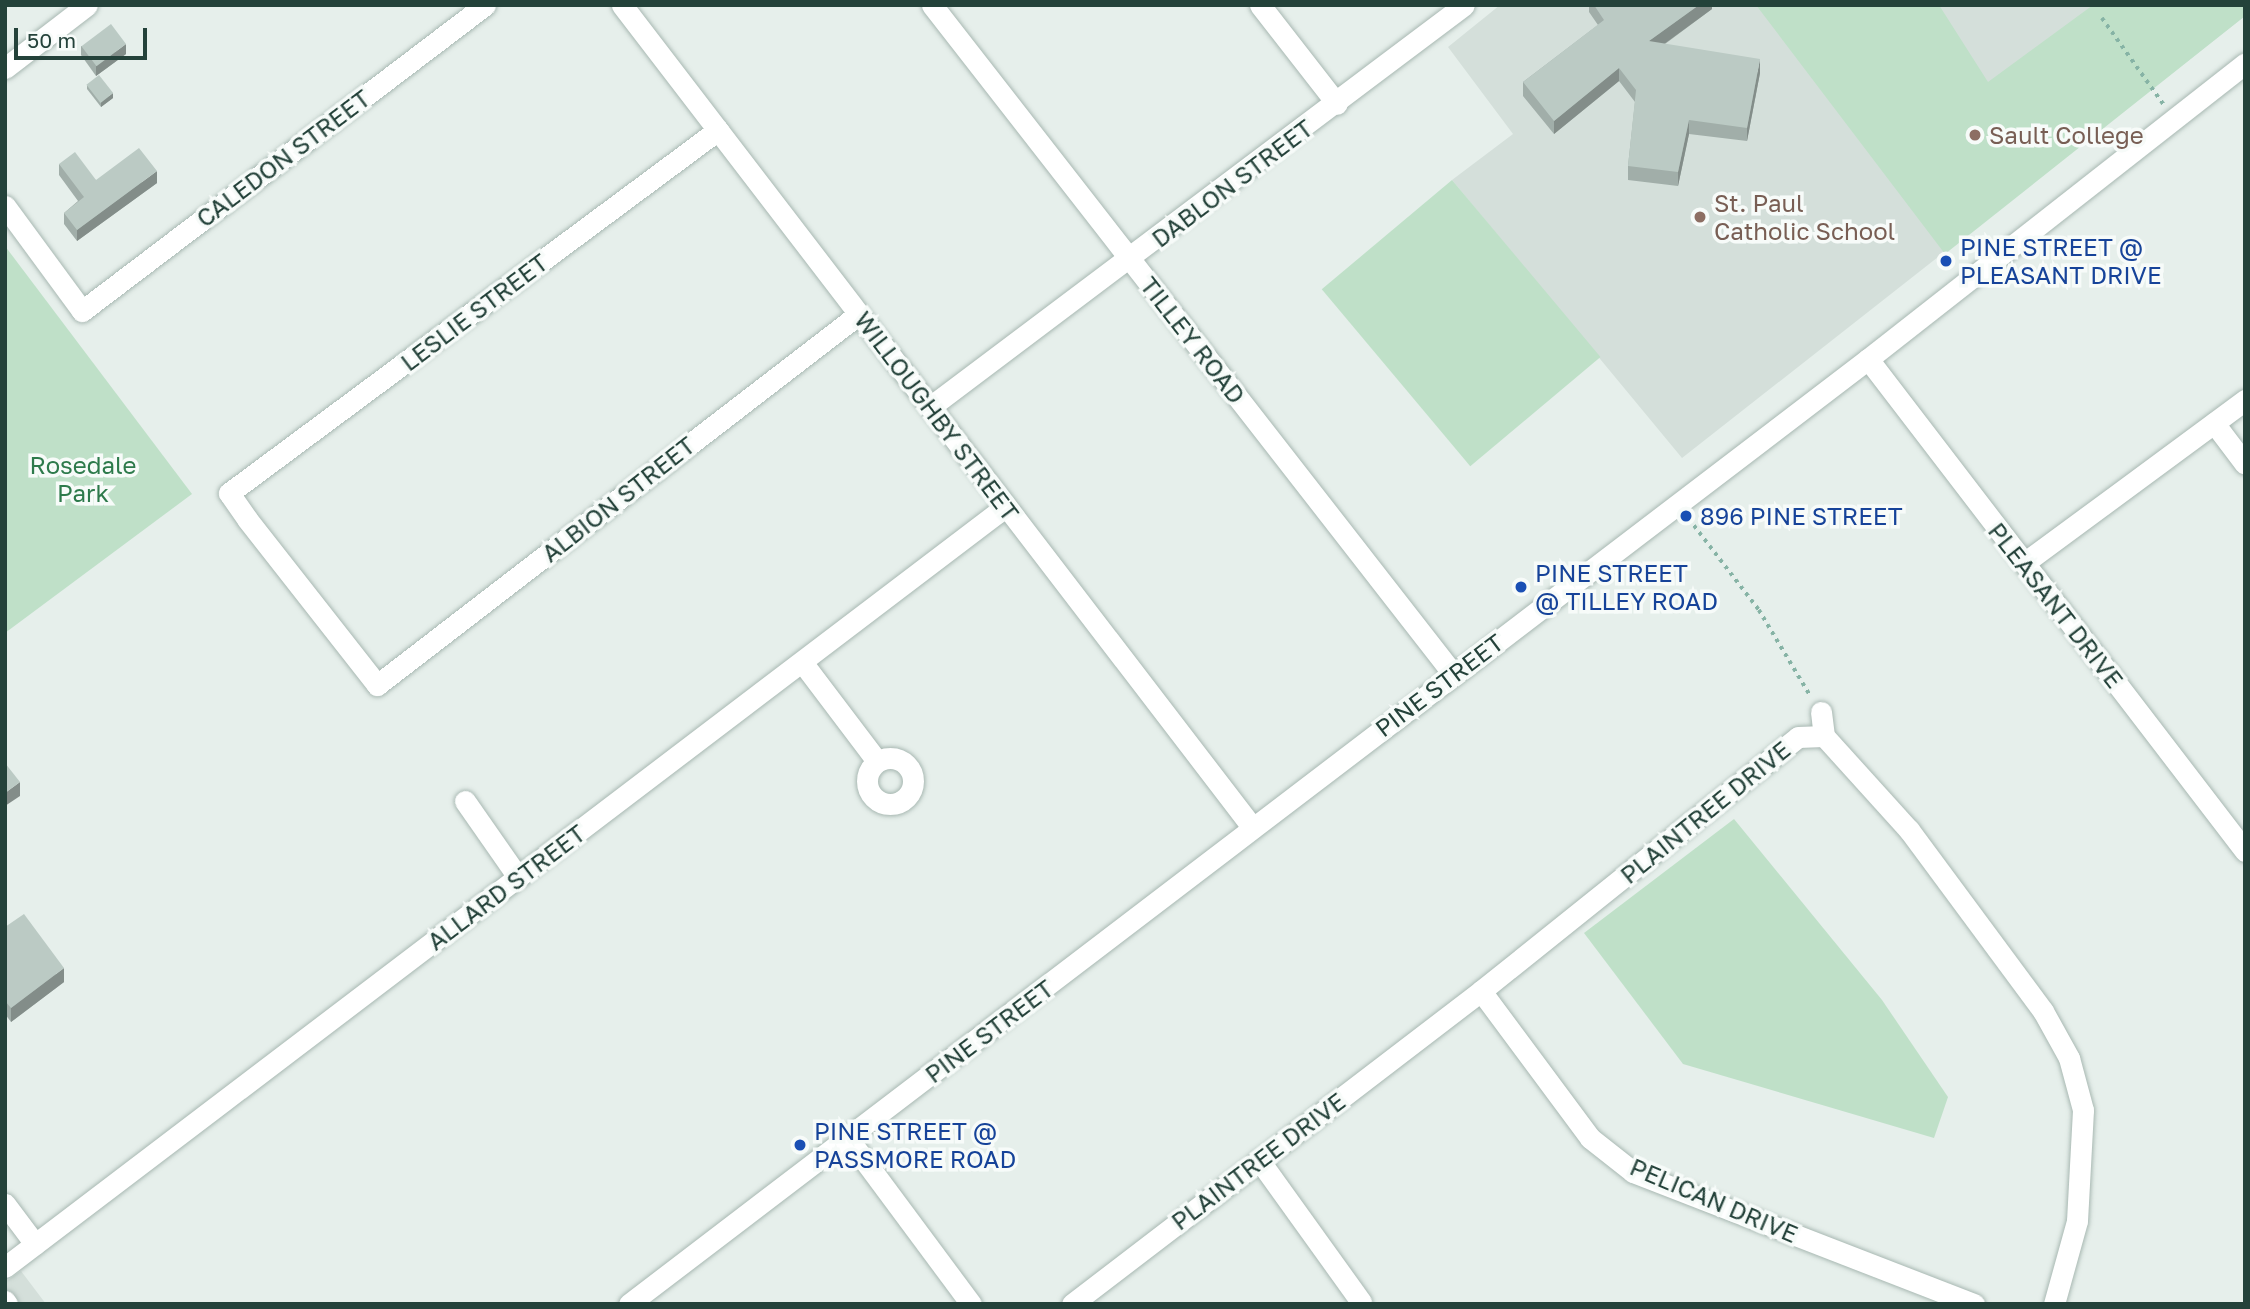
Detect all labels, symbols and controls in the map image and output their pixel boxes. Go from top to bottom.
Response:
scale bar [18,14,150,58]
text: 50 m [27,27,76,53]
street label: CALEDON STREET [191,83,375,233]
street label: DABLON STREET [1146,113,1318,253]
place label: Sault College [1989,121,2144,149]
marker: Sault College [1967,127,1983,143]
place label: St. Paul Catholic School [1714,189,1895,245]
marker: St. Paul Catholic School [1692,209,1708,225]
place label: PINE STREET @ PLEASANT DRIVE [1960,233,2162,289]
street label: LESLIE STREET [395,247,553,377]
marker: PINE STREET @ PLEASANT DRIVE [1938,253,1954,269]
street label: TILLEY ROAD [1135,271,1251,409]
street label: WILLOUGHBY STREET [849,306,1025,526]
street label: ALBION STREET [536,430,700,568]
park label: Rosedale Park [30,451,136,507]
place label: 896 PINE STREET [1700,502,1903,530]
marker: 896 PINE STREET [1678,508,1694,524]
street label: PLEASANT DRIVE [1983,517,2129,693]
place label: PINE STREET @ TILLEY ROAD [1535,559,1718,615]
marker: PINE STREET @ TILLEY ROAD [1513,579,1529,595]
street label: PINE STREET [1369,628,1509,742]
street label: PLAINTREE DRIVE [1614,735,1796,889]
street label: ALLARD STREET [421,818,591,956]
street label: PINE STREET [919,974,1059,1088]
street label: PLAINTREE DRIVE [1166,1086,1350,1236]
place label: PINE STREET @ PASSMORE ROAD [814,1117,1016,1173]
marker: PINE STREET @ PASSMORE ROAD [792,1137,808,1153]
street label: PELICAN DRIVE [1626,1152,1802,1248]

